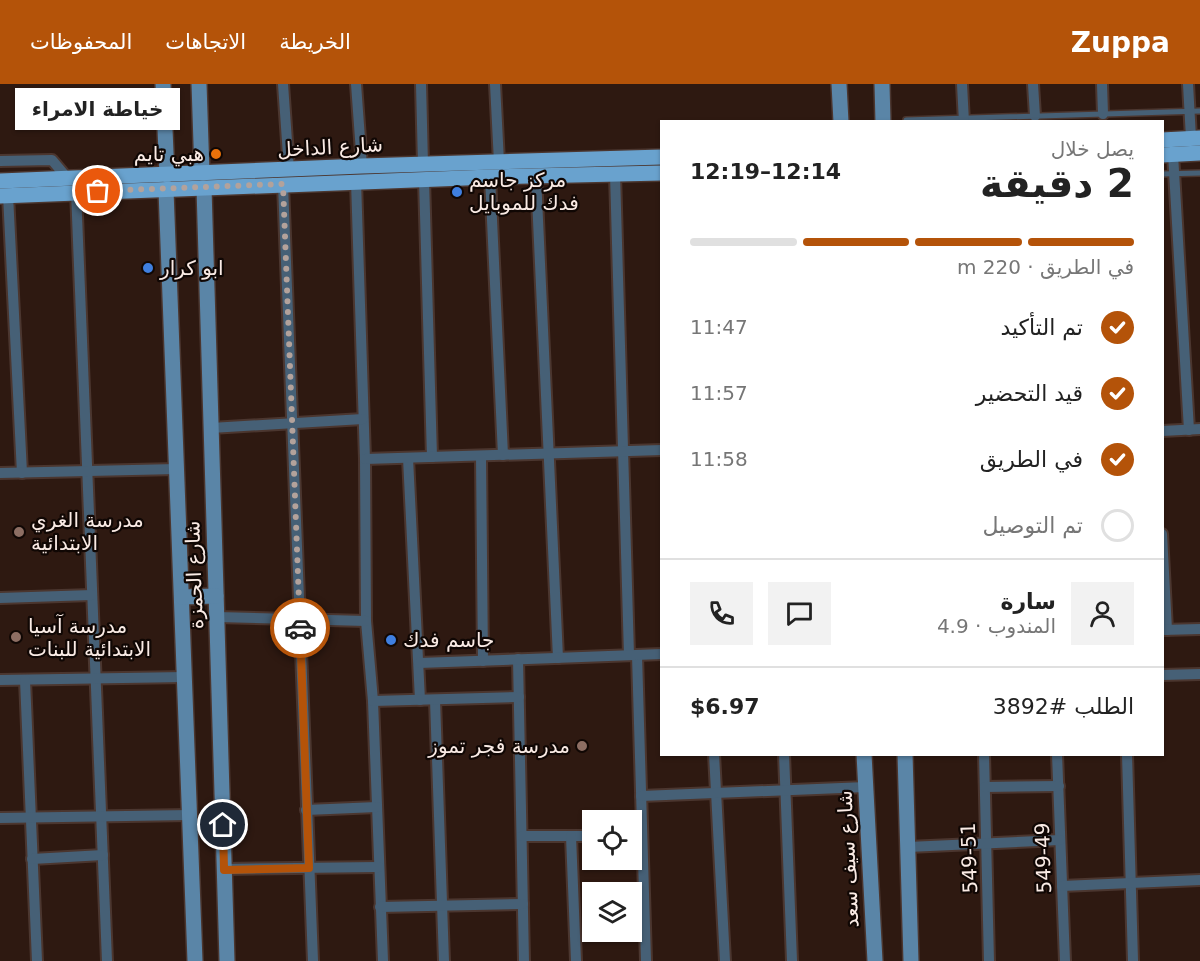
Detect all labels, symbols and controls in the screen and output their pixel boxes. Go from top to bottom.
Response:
text: Zuppa [1071,26,1170,59]
text: المحفوظات [30,30,132,54]
text: الاتجاهات [165,30,246,54]
text: الخريطة [279,30,351,54]
callout: خياطة الامراء [15,89,180,131]
text: خياطة الامراء [32,97,163,121]
street label: شارع الداخل [276,132,384,162]
text: يصل خلال [1051,137,1134,161]
place label: هبي تايم [134,142,204,167]
marker: هبي تايم [209,147,223,161]
text: 12:14–12:19 [690,159,841,184]
text: 2 دقيقة [980,161,1134,206]
pin [72,165,123,216]
place label: مركز جاسم فدك للموبايل [469,168,579,215]
icon: bag [81,174,114,207]
marker: مركز جاسم فدك للموبايل [450,185,464,199]
text: في الطريق · 220 m [957,255,1134,279]
place label: ابو كرار [159,256,224,280]
marker: ابو كرار [141,261,155,275]
icon: check [1101,311,1134,344]
text: 11:47 [690,315,748,339]
text: تم التأكيد [1000,315,1083,340]
icon: check [1101,377,1134,410]
text: 11:57 [690,381,748,405]
text: قيد التحضير [976,381,1083,406]
icon: check [1101,443,1134,476]
text: 11:58 [690,447,748,471]
text: في الطريق [980,447,1083,472]
place label: مدرسة الغري الابتدائية [31,508,144,555]
text: تم التوصيل [982,513,1083,538]
street label: شارع الحمزة [180,520,208,630]
marker: مدرسة الغري الابتدائية [12,525,26,539]
button: phone [690,582,753,645]
button: chat [768,582,831,645]
button: person [1071,582,1134,645]
text: سارة [1000,589,1056,614]
courier [270,598,330,658]
icon: car [284,612,317,645]
place label: مدرسة آسيا الابتدائية للبنات [28,613,151,661]
text: المندوب · 4.9 [937,614,1056,638]
place label: جاسم فدك [403,628,494,652]
marker: مدرسة آسيا الابتدائية للبنات [9,630,23,644]
marker: جاسم فدك [384,633,398,647]
text: $6.97 [690,694,760,719]
text: الطلب #3892 [993,694,1134,719]
place label: مدرسة فجر تموز [427,734,570,758]
marker: مدرسة فجر تموز [575,739,589,753]
street label: شارع سيف سعد [832,790,864,928]
pin [197,799,248,850]
icon: home [206,808,239,841]
map controls [582,810,642,942]
button: locate [582,810,642,870]
street label: 549-51 [956,822,982,894]
street label: 549-49 [1030,822,1056,894]
button: layers [582,882,642,942]

